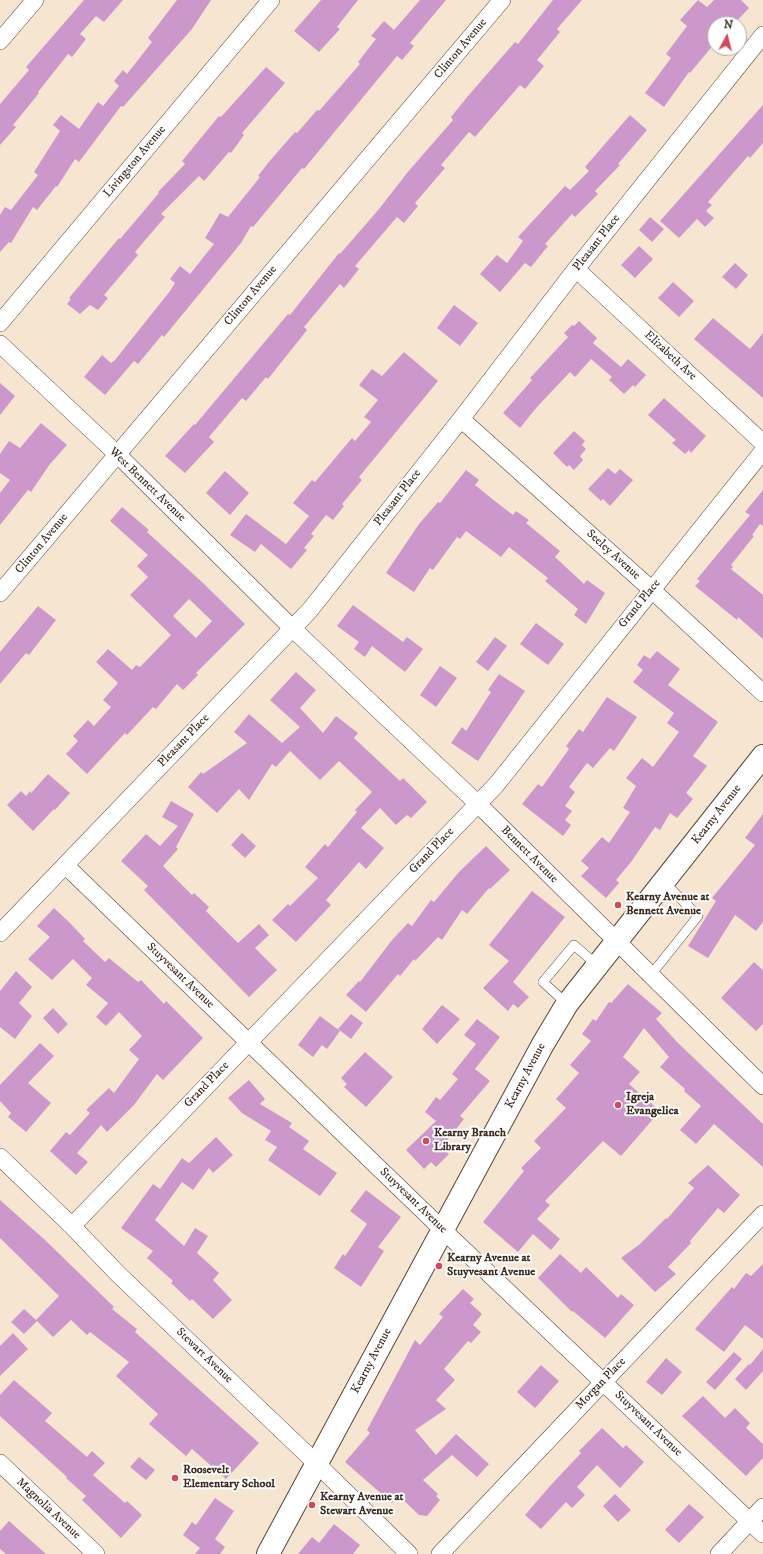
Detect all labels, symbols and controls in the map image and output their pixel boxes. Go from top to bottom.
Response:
street label: Clinton Avenue [432,16,490,82]
north arrow [707,16,747,56]
text: N [723,18,734,33]
street label: Livingston Avenue [101,123,169,201]
street label: Pleasant Place [570,212,624,274]
street label: Clinton Avenue [222,263,280,329]
street label: Elizabeth Ave [641,328,699,384]
street label: West Bennett Avenue [106,445,188,525]
street label: Pleasant Place [371,467,425,529]
street label: Clinton Avenue [13,511,71,577]
street label: Seeley Avenue [583,527,643,583]
street label: Grand Place [616,577,664,631]
street label: Pleasant Place [155,712,213,770]
street label: Kearny Avenue [689,782,745,848]
street label: Bennett Avenue [497,823,561,887]
street label: Grand Place [407,825,457,877]
place label: Kearny Avenue at Bennett Avenue [626,891,709,919]
marker: Kearny Avenue at Bennett Avenue [613,900,623,910]
street label: Stuyvesant Avenue [143,940,217,1012]
street label: Kearny Avenue [503,1041,549,1111]
street label: Grand Place [182,1059,232,1111]
place label: Igreja Evangelica [626,1091,679,1119]
marker: Igreja Evangelica [613,1100,623,1110]
place label: Kearny Branch Library [434,1127,506,1155]
marker: Kearny Branch Library [421,1136,431,1146]
street label: Stuyvesant Avenue [376,1165,450,1237]
place label: Kearny Avenue at Stuyvesant Avenue [447,1252,535,1280]
marker: Kearny Avenue at Stuyvesant Avenue [434,1261,444,1271]
street label: Stewart Avenue [173,1325,235,1387]
street label: Kearny Avenue [349,1326,395,1396]
street label: Morgan Place [573,1355,629,1413]
street label: Stuyvesant Avenue [611,1388,685,1460]
place label: Roosevelt Elementary School [183,1464,275,1492]
marker: Roosevelt Elementary School [170,1473,180,1483]
street label: Magnolia Avenue [13,1475,83,1543]
place label: Kearny Avenue at Stewart Avenue [320,1491,403,1519]
marker: Kearny Avenue at Stewart Avenue [307,1500,317,1510]

